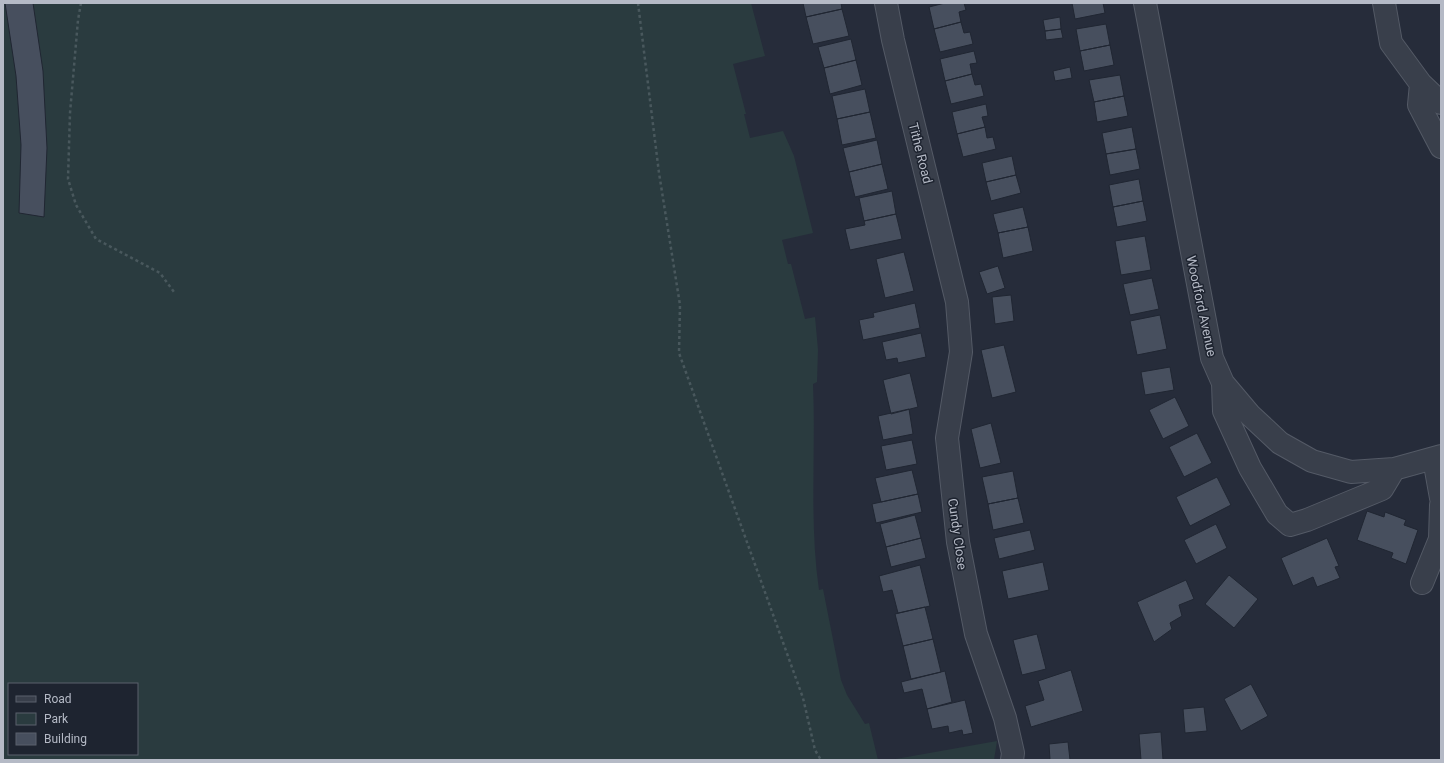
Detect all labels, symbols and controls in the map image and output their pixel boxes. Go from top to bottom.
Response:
street label: Tithe Road [906,121,935,185]
street label: Woodford Avenue [1183,254,1220,358]
street label: Cundy Close [945,497,970,571]
legend [8,683,138,755]
text: Road [44,692,72,706]
text: Park [44,712,69,726]
text: Building [44,732,87,746]

